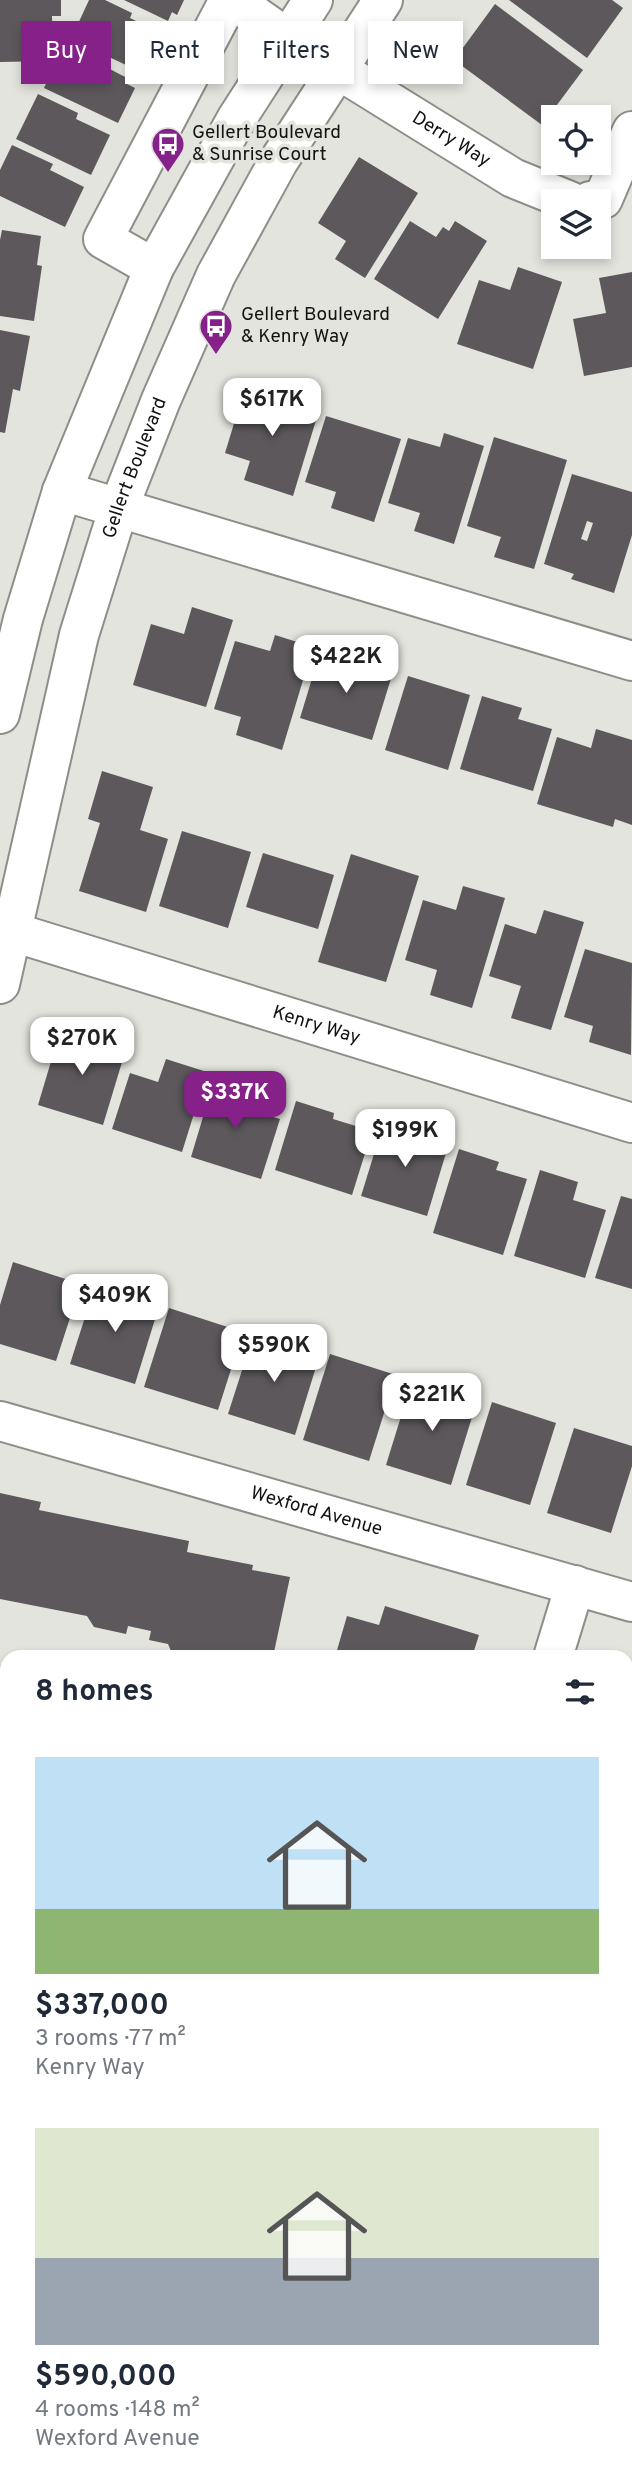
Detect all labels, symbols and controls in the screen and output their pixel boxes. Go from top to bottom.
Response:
chip: Buy [21,21,111,84]
chip: Rent [125,21,224,84]
chip: Filters [238,21,354,84]
chip: New [368,21,463,84]
map controls [541,105,611,259]
button: locate [541,105,611,175]
street label: Derry Way [407,106,495,173]
place label: Gellert Boulevard & Sunrise Court [192,121,341,167]
bus stop icon: Gellert Boulevard & Sunrise Court [149,125,187,174]
button: layers [541,189,611,259]
place label: Gellert Boulevard & Kenry Way [241,303,390,349]
bus stop icon: Gellert Boulevard & Kenry Way [197,307,235,356]
pin: $617K [223,378,321,438]
text: $617K [239,386,305,415]
street label: Gellert Boulevard [98,394,173,542]
pin: $422K [297,636,395,695]
text: $422K [309,643,383,672]
street label: Kenry Way [269,1001,363,1050]
pin: $270K [33,1018,131,1077]
text: $270K [46,1025,118,1054]
pin: $337K [186,1072,284,1131]
text: $337K [200,1079,270,1108]
pin: $199K [356,1110,454,1169]
text: $199K [371,1117,439,1146]
pin: $409K [66,1274,164,1334]
text: $409K [78,1282,152,1311]
pin: $590K [225,1324,323,1384]
text: $590K [237,1332,311,1361]
pin: $221K [383,1374,481,1433]
text: $221K [398,1381,466,1410]
street label: Wexford Avenue [248,1481,385,1542]
icon: filters [561,1673,599,1711]
text: 8 homes [35,1674,154,1711]
icon: home [254,1802,380,1928]
text: $337,000 [35,1988,169,2025]
text: 3 rooms · 77 m² [35,2025,186,2054]
text: Kenry Way [35,2054,145,2083]
icon: home [254,2173,380,2299]
text: $590,000 [35,2359,177,2396]
text: 4 rooms · 148 m² [35,2396,200,2425]
text: Wexford Avenue [35,2425,200,2454]

